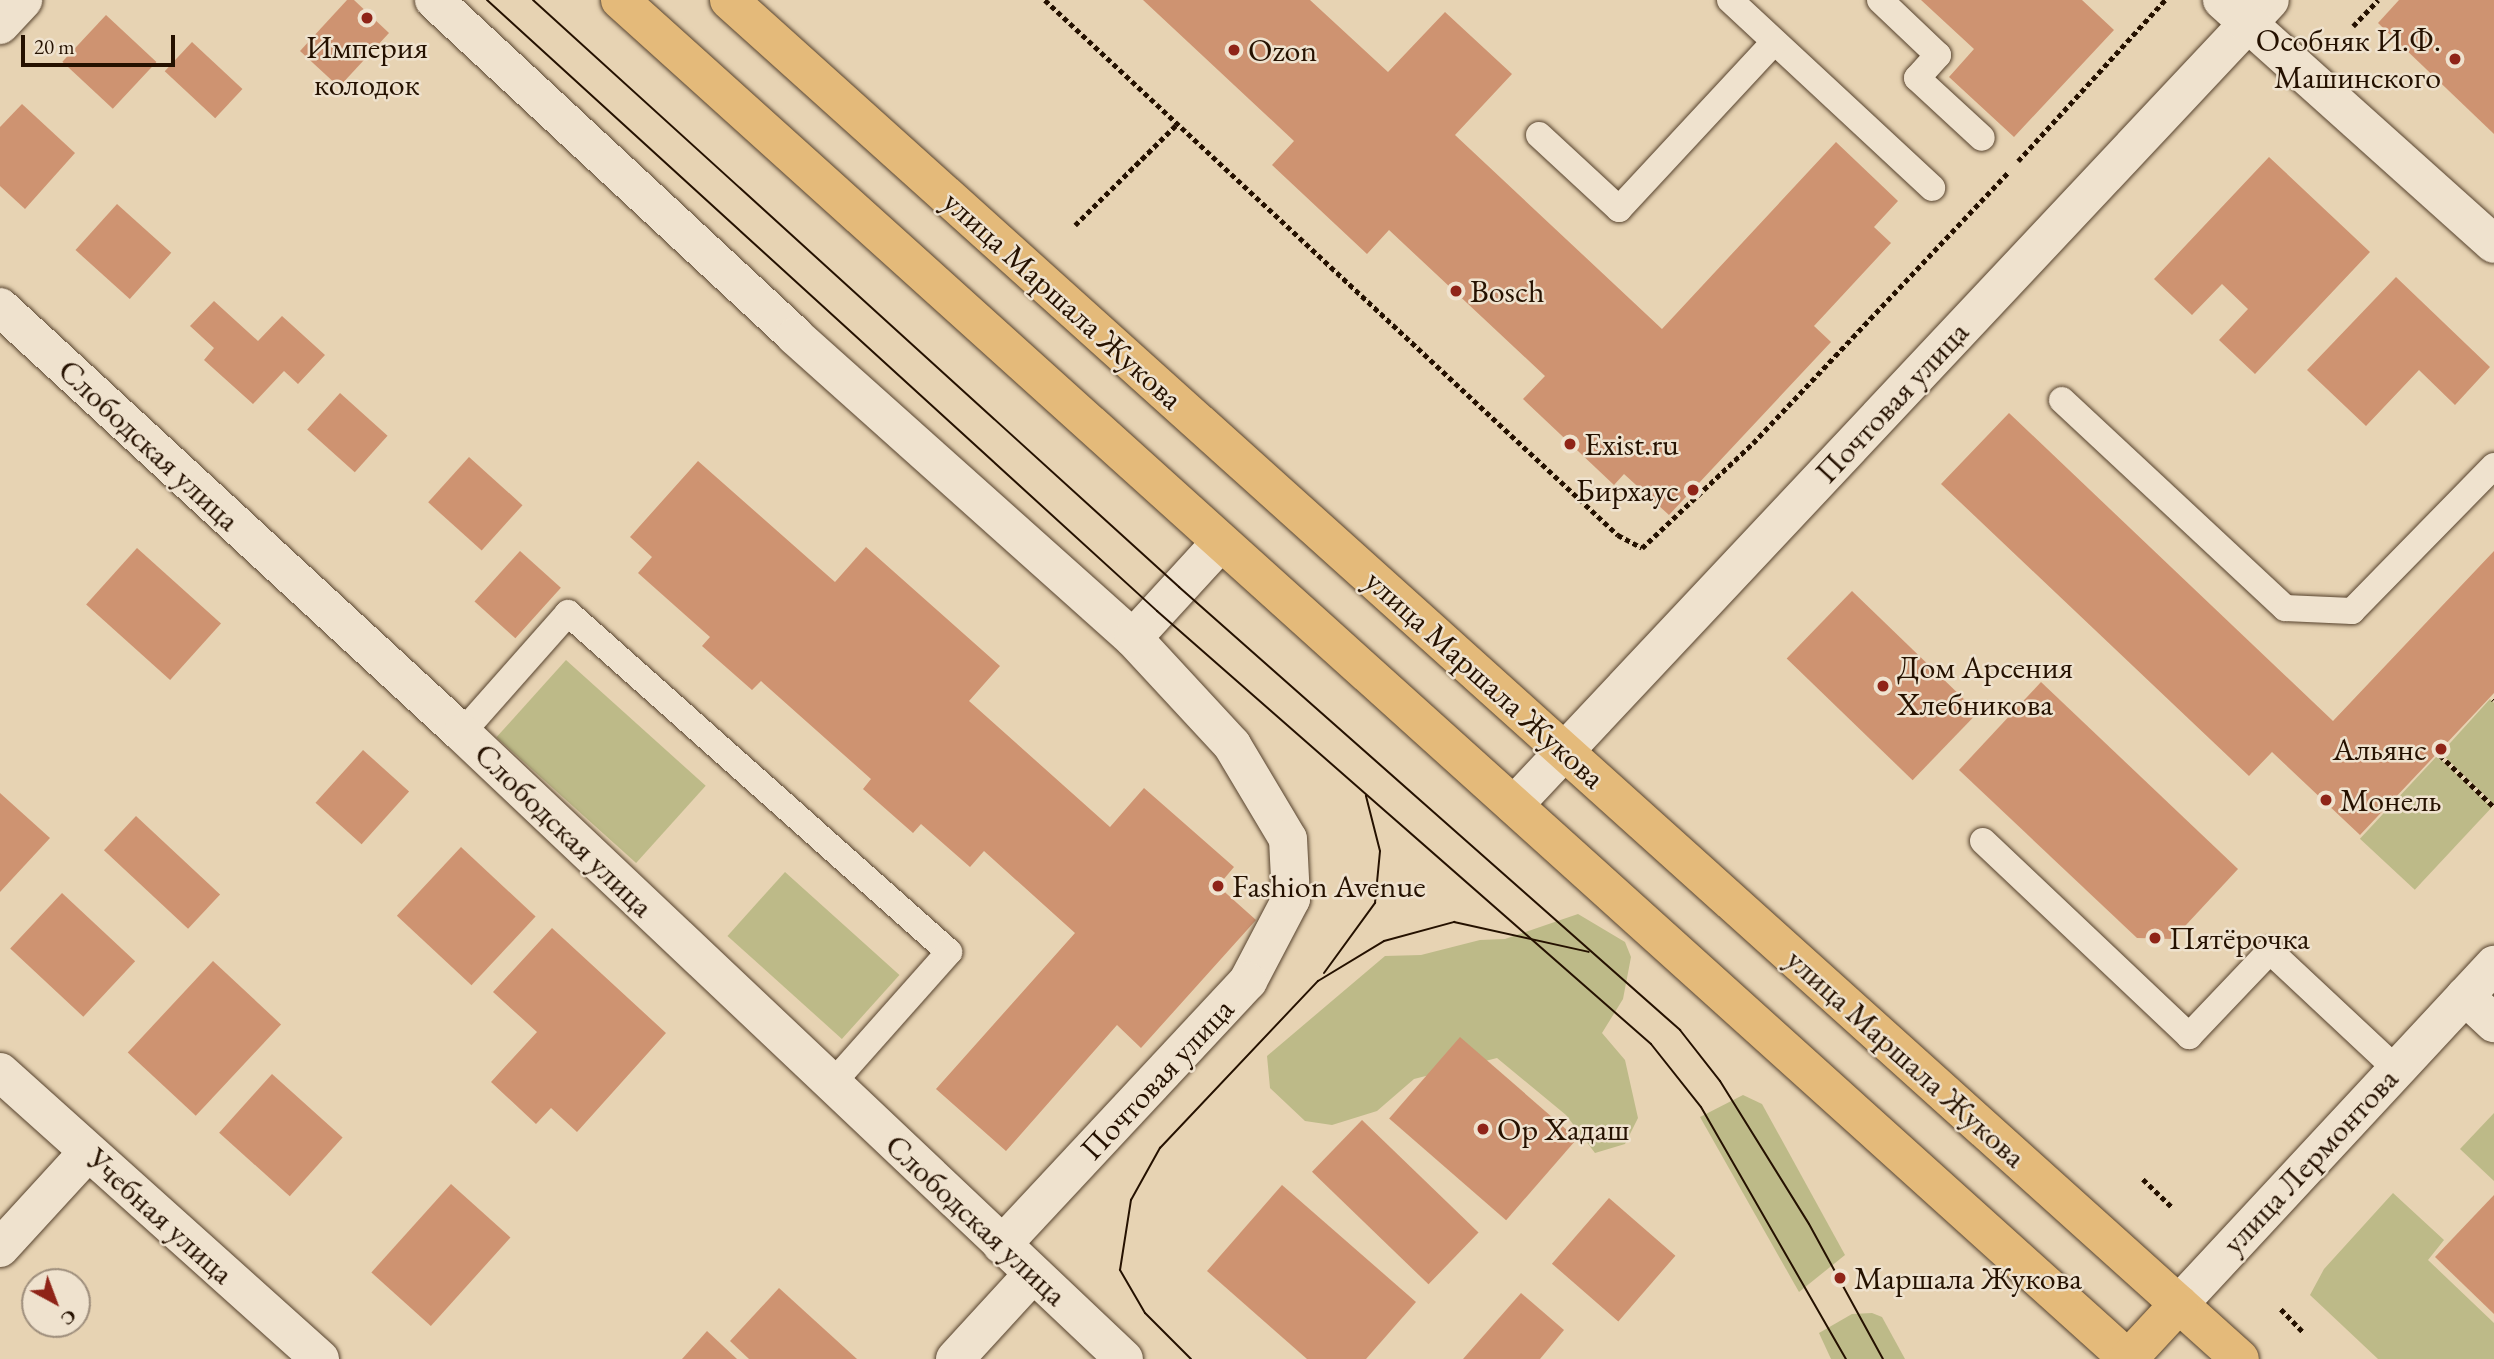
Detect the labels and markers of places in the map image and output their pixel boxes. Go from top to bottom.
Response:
marker: Империя колодок [359,10,375,26]
place label: Особняк И.Ф. Машинского [2256,22,2441,97]
place label: Империя колодок [306,29,428,104]
place label: Ozon [1248,31,1317,69]
marker: Ozon [1226,42,1242,58]
marker: Особняк И.Ф. Машинского [2447,51,2463,67]
place label: Bosch [1470,272,1544,310]
marker: Bosch [1448,283,1464,299]
place label: Exist.ru [1584,425,1679,463]
marker: Exist.ru [1562,436,1578,452]
place label: Бирхаус [1576,471,1679,509]
marker: Бирхаус [1685,482,1701,498]
place label: Дом Арсения Хлебникова [1897,649,2073,724]
marker: Дом Арсения Хлебникова [1875,678,1891,694]
place label: Альянс [2333,730,2427,768]
marker: Альянс [2433,741,2449,757]
place label: Монель [2340,781,2442,819]
marker: Монель [2318,792,2334,808]
place label: Fashion Avenue [1232,867,1426,905]
marker: Fashion Avenue [1210,878,1226,894]
place label: Пятёрочка [2169,919,2310,957]
marker: Пятёрочка [2147,930,2163,946]
place label: Ор Хадаш [1497,1110,1629,1148]
marker: Ор Хадаш [1475,1121,1491,1137]
place label: Маршала Жукова [1854,1259,2082,1297]
marker: Маршала Жукова [1832,1270,1848,1286]

